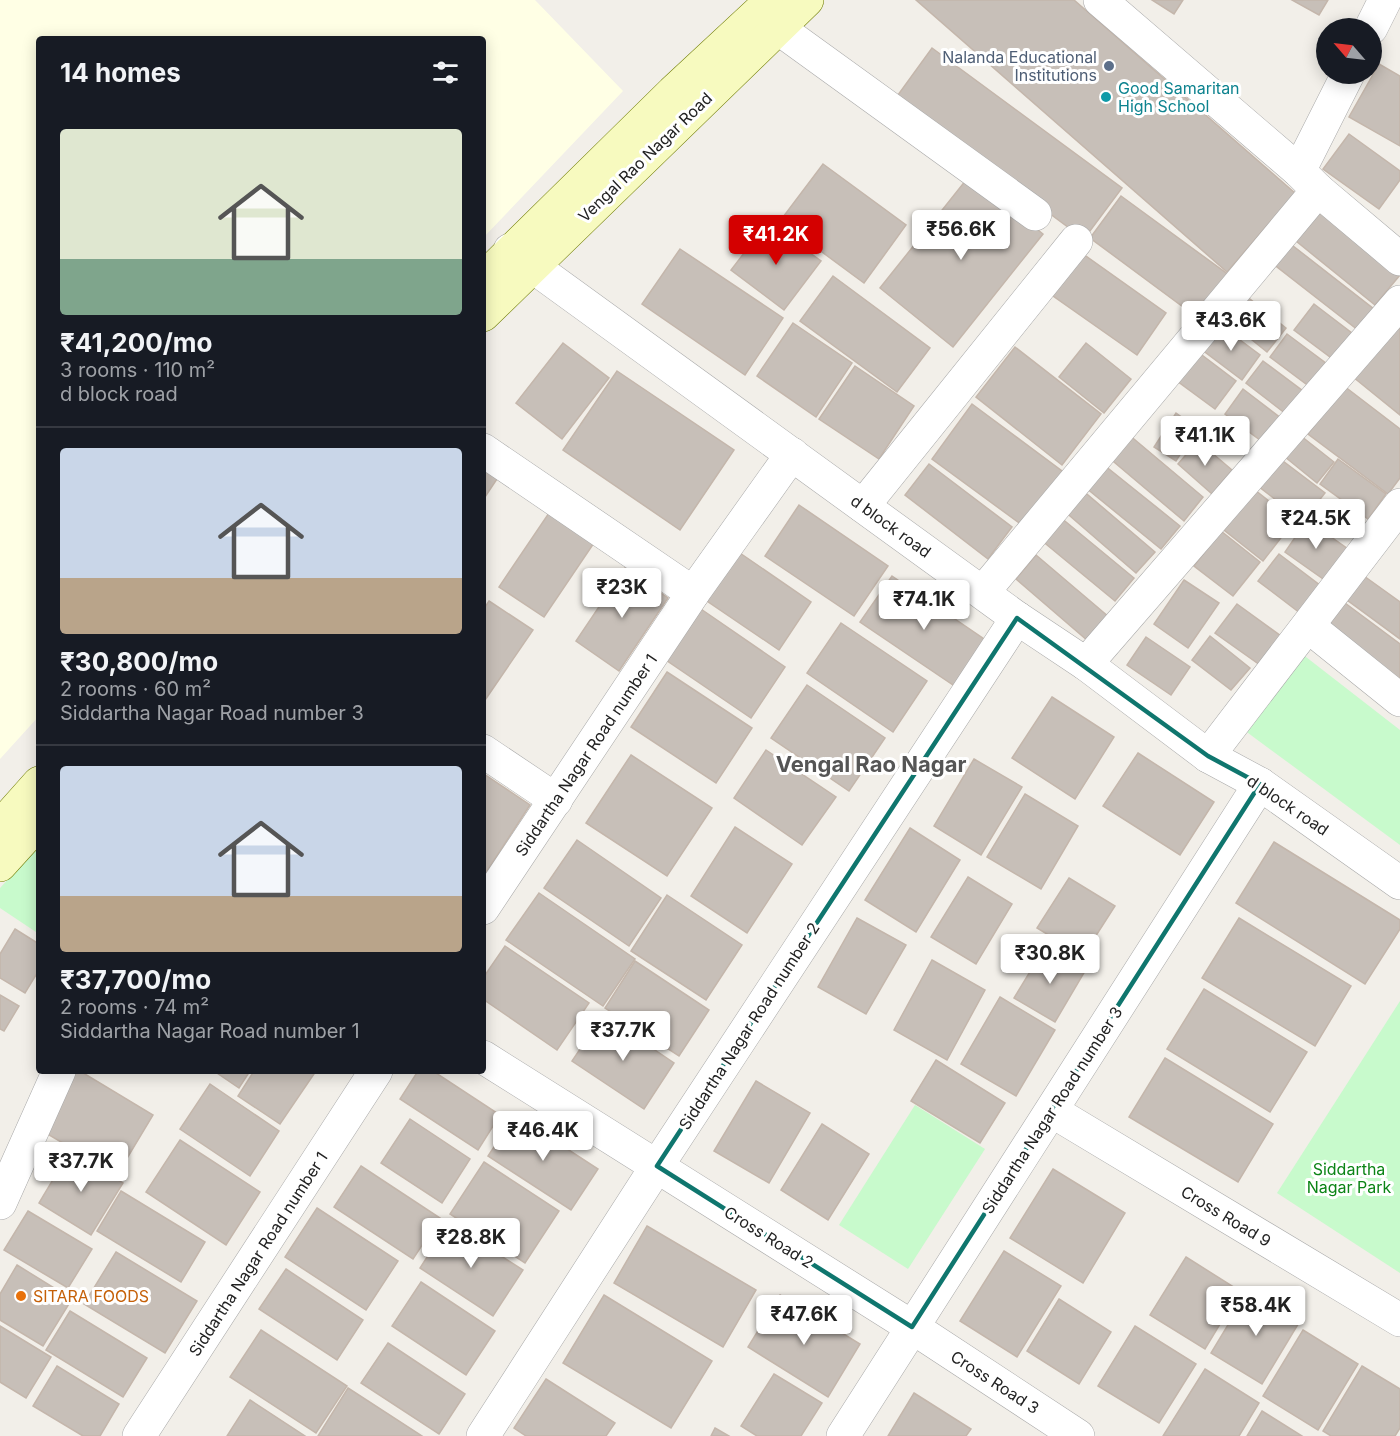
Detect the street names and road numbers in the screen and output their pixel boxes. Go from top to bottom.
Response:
street label: Vengal Rao Nagar Road [574,88,716,226]
street label: d block road [847,490,935,562]
street label: Siddartha Nagar Road number 1 [511,650,661,860]
street label: d block road [1243,770,1333,840]
street label: Siddartha Nagar Road number 2 [674,919,824,1133]
street label: Siddartha Nagar Road number 3 [977,1003,1127,1217]
street label: Siddartha Nagar Road number 1 [184,1148,332,1360]
street label: Cross Road 9 [1177,1181,1275,1251]
street label: Cross Road 2 [721,1202,817,1272]
street label: Cross Road 3 [947,1346,1043,1418]

